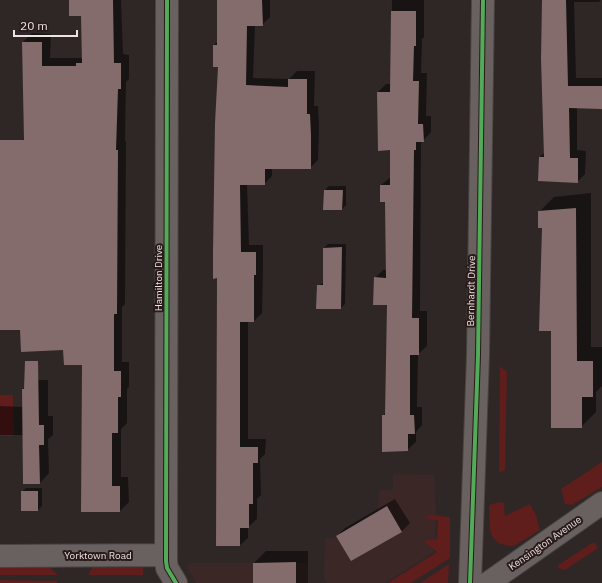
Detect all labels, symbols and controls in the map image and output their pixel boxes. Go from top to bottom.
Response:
scale bar [14,12,77,38]
text: 20 m [20,18,48,33]
street label: Hamilton Drive [152,244,165,311]
street label: Bernhardt Drive [464,255,478,327]
street label: Kensington Avenue [506,513,584,573]
street label: Yorktown Road [64,549,132,562]

